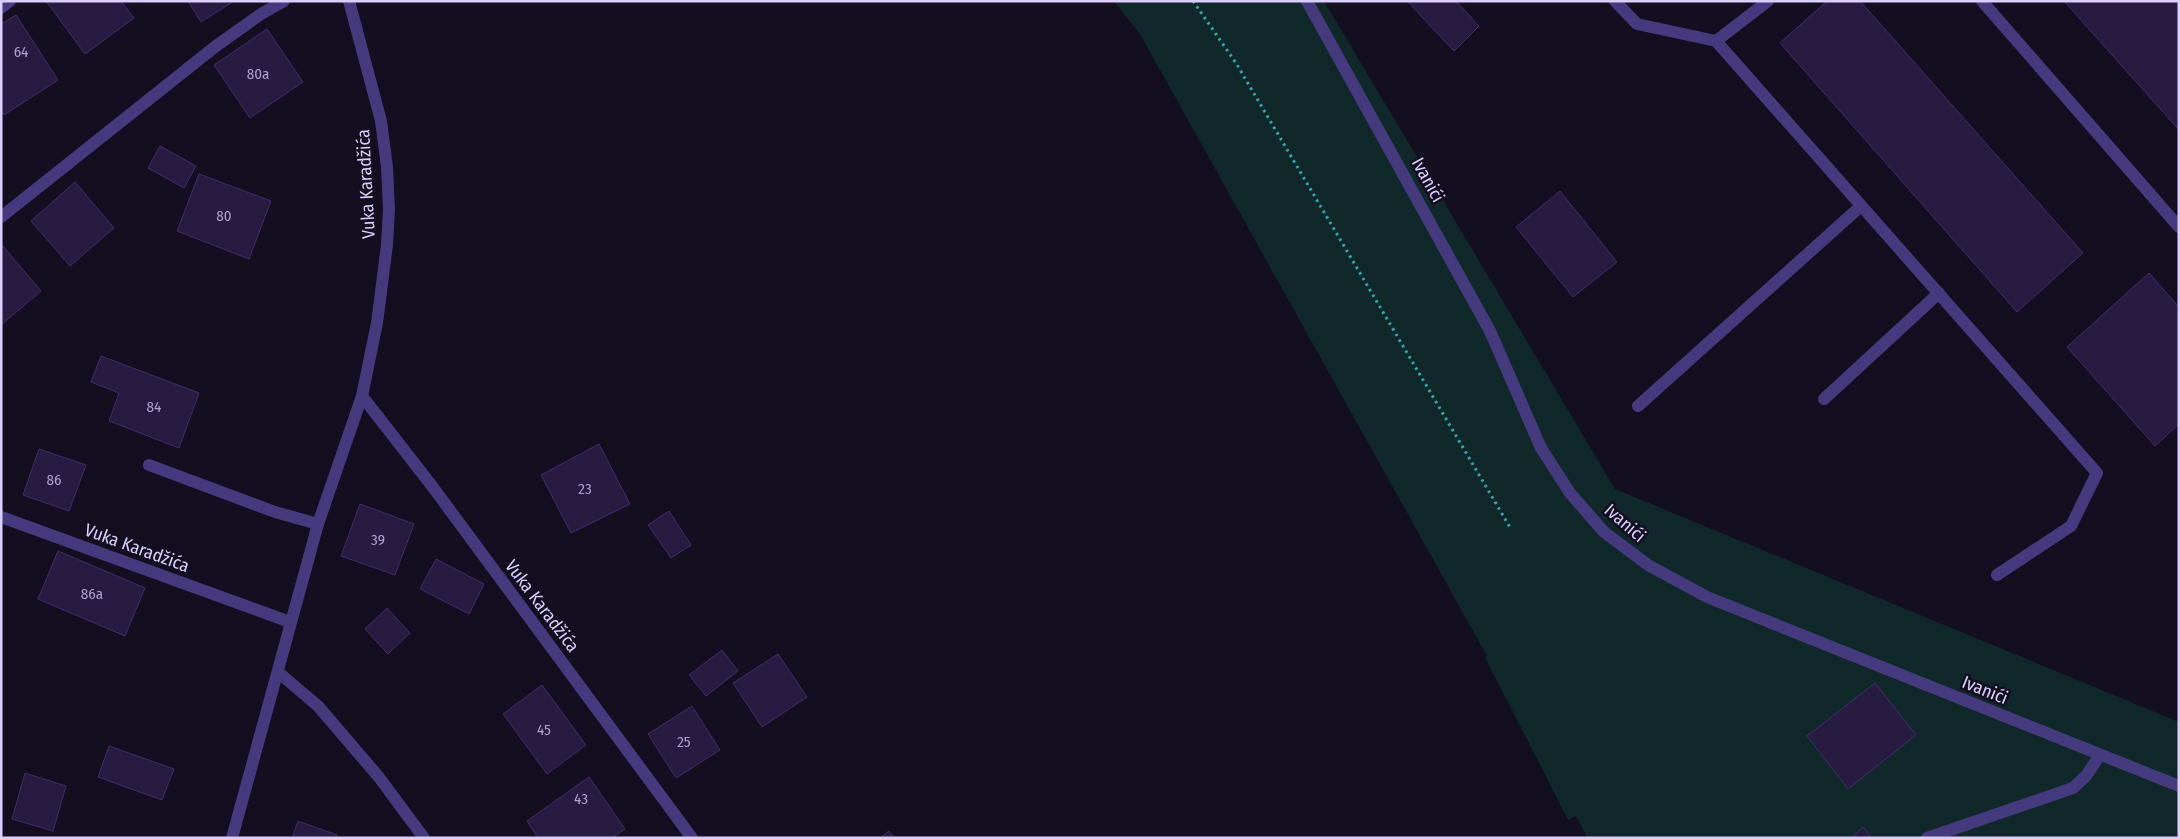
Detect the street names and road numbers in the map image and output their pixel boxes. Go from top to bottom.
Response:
street label: Vuka Karadžića [352,128,380,239]
street label: Ivanići [1407,154,1449,206]
street label: Ivanići [1600,499,1650,547]
street label: Vuka Karadžića [82,519,193,577]
street label: Vuka Karadžića [500,556,584,657]
street label: Ivanići [1959,671,2011,709]

